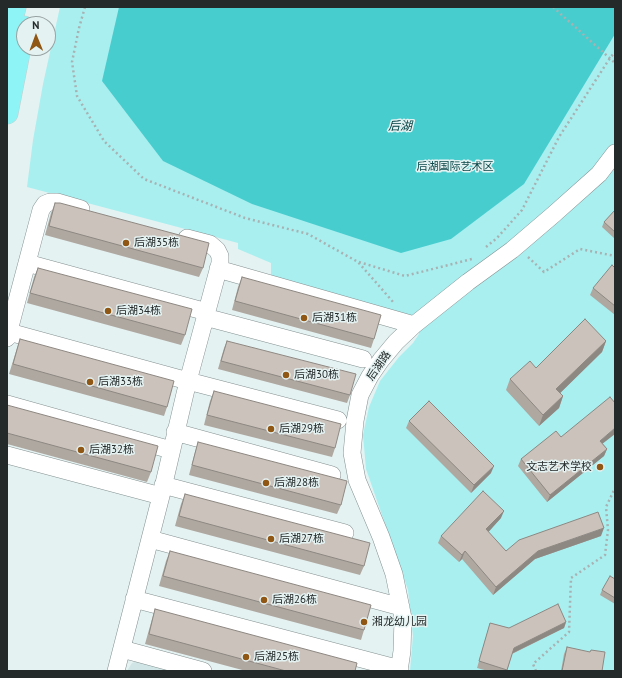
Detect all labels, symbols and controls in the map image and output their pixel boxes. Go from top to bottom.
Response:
north arrow [16,16,56,56]
text: N [32,18,40,32]
water label: 后湖 [388,120,412,134]
park label: 后湖国际艺术区 [417,160,493,174]
place label: 后湖35栋 [134,236,179,250]
marker: 后湖35栋 [121,238,131,248]
place label: 后湖34栋 [116,304,161,318]
marker: 后湖34栋 [103,306,113,316]
place label: 后湖31栋 [312,311,357,325]
marker: 后湖31栋 [299,313,309,323]
street label: 后湖路 [364,349,394,383]
place label: 后湖30栋 [294,368,339,382]
marker: 后湖30栋 [281,370,291,380]
place label: 后湖33栋 [98,375,143,389]
marker: 后湖33栋 [85,377,95,387]
place label: 后湖29栋 [279,422,324,436]
marker: 后湖29栋 [266,424,276,434]
place label: 后湖32栋 [89,443,134,457]
marker: 后湖32栋 [76,445,86,455]
place label: 文志艺术学校 [526,460,592,474]
marker: 文志艺术学校 [595,462,605,472]
place label: 后湖28栋 [274,476,319,490]
marker: 后湖28栋 [261,478,271,488]
place label: 后湖27栋 [279,532,324,546]
marker: 后湖27栋 [266,534,276,544]
place label: 后湖26栋 [272,593,317,607]
marker: 后湖26栋 [259,595,269,605]
place label: 湘龙幼儿园 [372,615,427,629]
marker: 湘龙幼儿园 [359,617,369,627]
place label: 后湖25栋 [254,650,299,664]
marker: 后湖25栋 [241,652,251,662]

